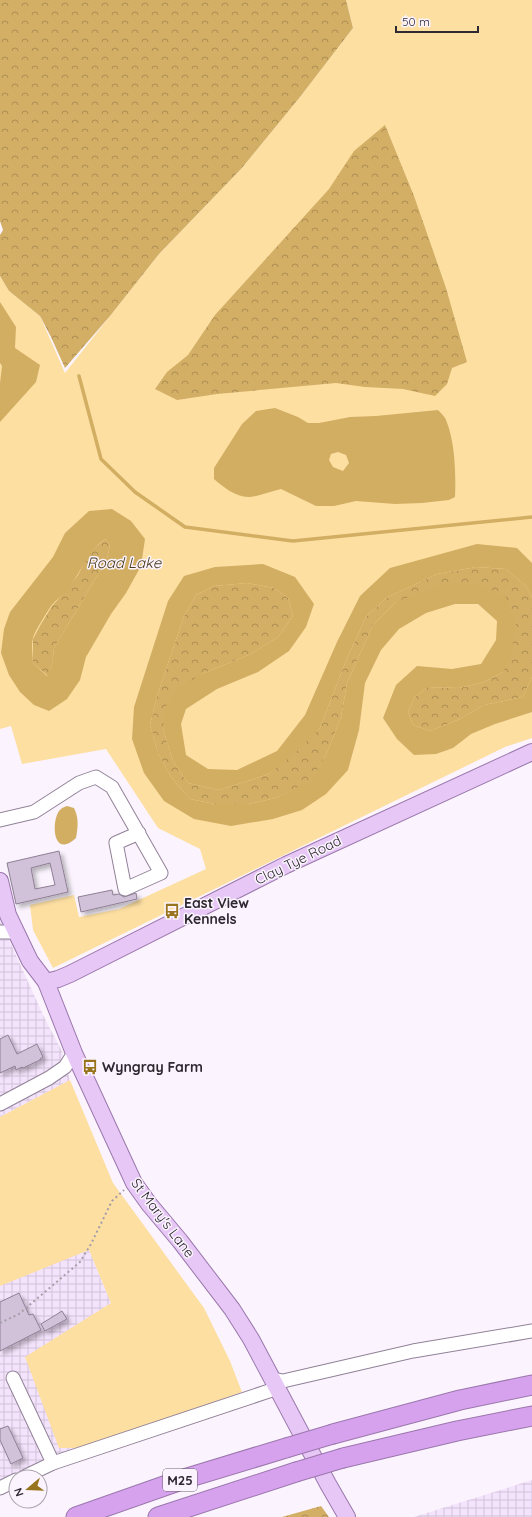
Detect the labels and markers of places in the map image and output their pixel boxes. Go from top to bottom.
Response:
place label: East View Kennels [184,894,249,928]
bus stop icon: East View Kennels [163,902,181,920]
bus stop icon: Wyngray Farm [81,1058,99,1076]
place label: Wyngray Farm [102,1058,203,1076]

